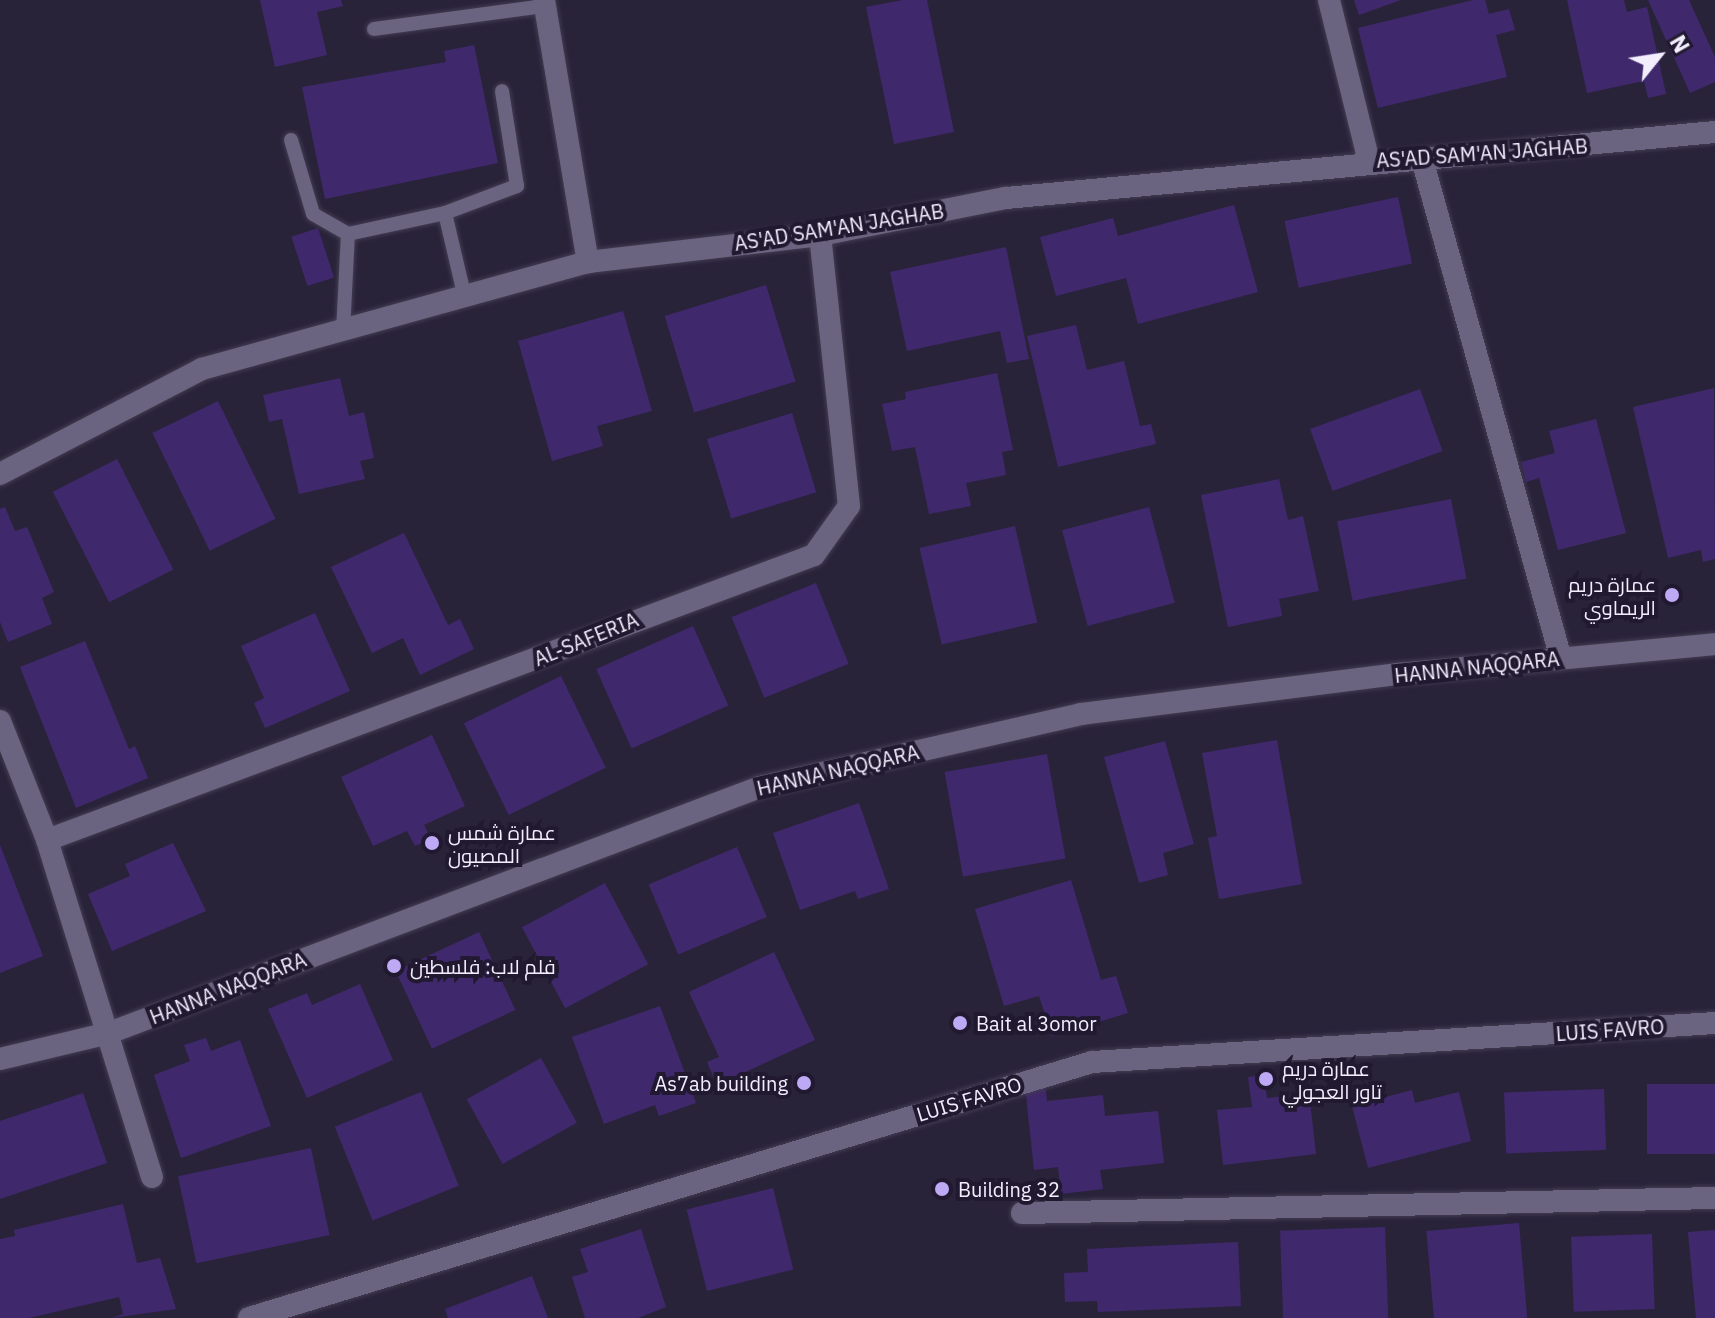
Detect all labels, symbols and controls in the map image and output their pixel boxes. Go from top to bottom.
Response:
north arrow [1619,16,1699,96]
text: N [1664,30,1697,58]
street label: AS'AD SAM'AN JAGHAB [1375,134,1589,172]
street label: AS'AD SAM'AN JAGHAB [732,199,946,255]
place label: عمارة دريم الريماوي [1568,572,1656,619]
marker: عمارة دريم الريماوي [1663,586,1681,604]
street label: AL-SAFERIA [530,607,642,671]
street label: HANNA NAQQARA [1393,646,1561,688]
street label: HANNA NAQQARA [754,740,922,800]
place label: عمارة شمس المصيون [448,820,556,867]
marker: عمارة شمس المصيون [423,834,441,852]
street label: HANNA NAQQARA [146,947,310,1029]
place label: فلم لاب: فلسطين [410,954,556,978]
marker: فلم لاب: فلسطين [385,957,403,975]
place label: Bait al 3omor [976,1011,1097,1035]
marker: Bait al 3omor [951,1014,969,1032]
street label: LUIS FAVRO [1555,1014,1665,1046]
place label: عمارة دريم تاور العجولي [1282,1056,1382,1103]
marker: عمارة دريم تاور العجولي [1257,1070,1275,1088]
place label: As7ab building [655,1071,788,1095]
street label: LUIS FAVRO [914,1072,1024,1126]
marker: As7ab building [795,1074,813,1092]
place label: Building 32 [958,1177,1060,1201]
marker: Building 32 [933,1180,951,1198]

